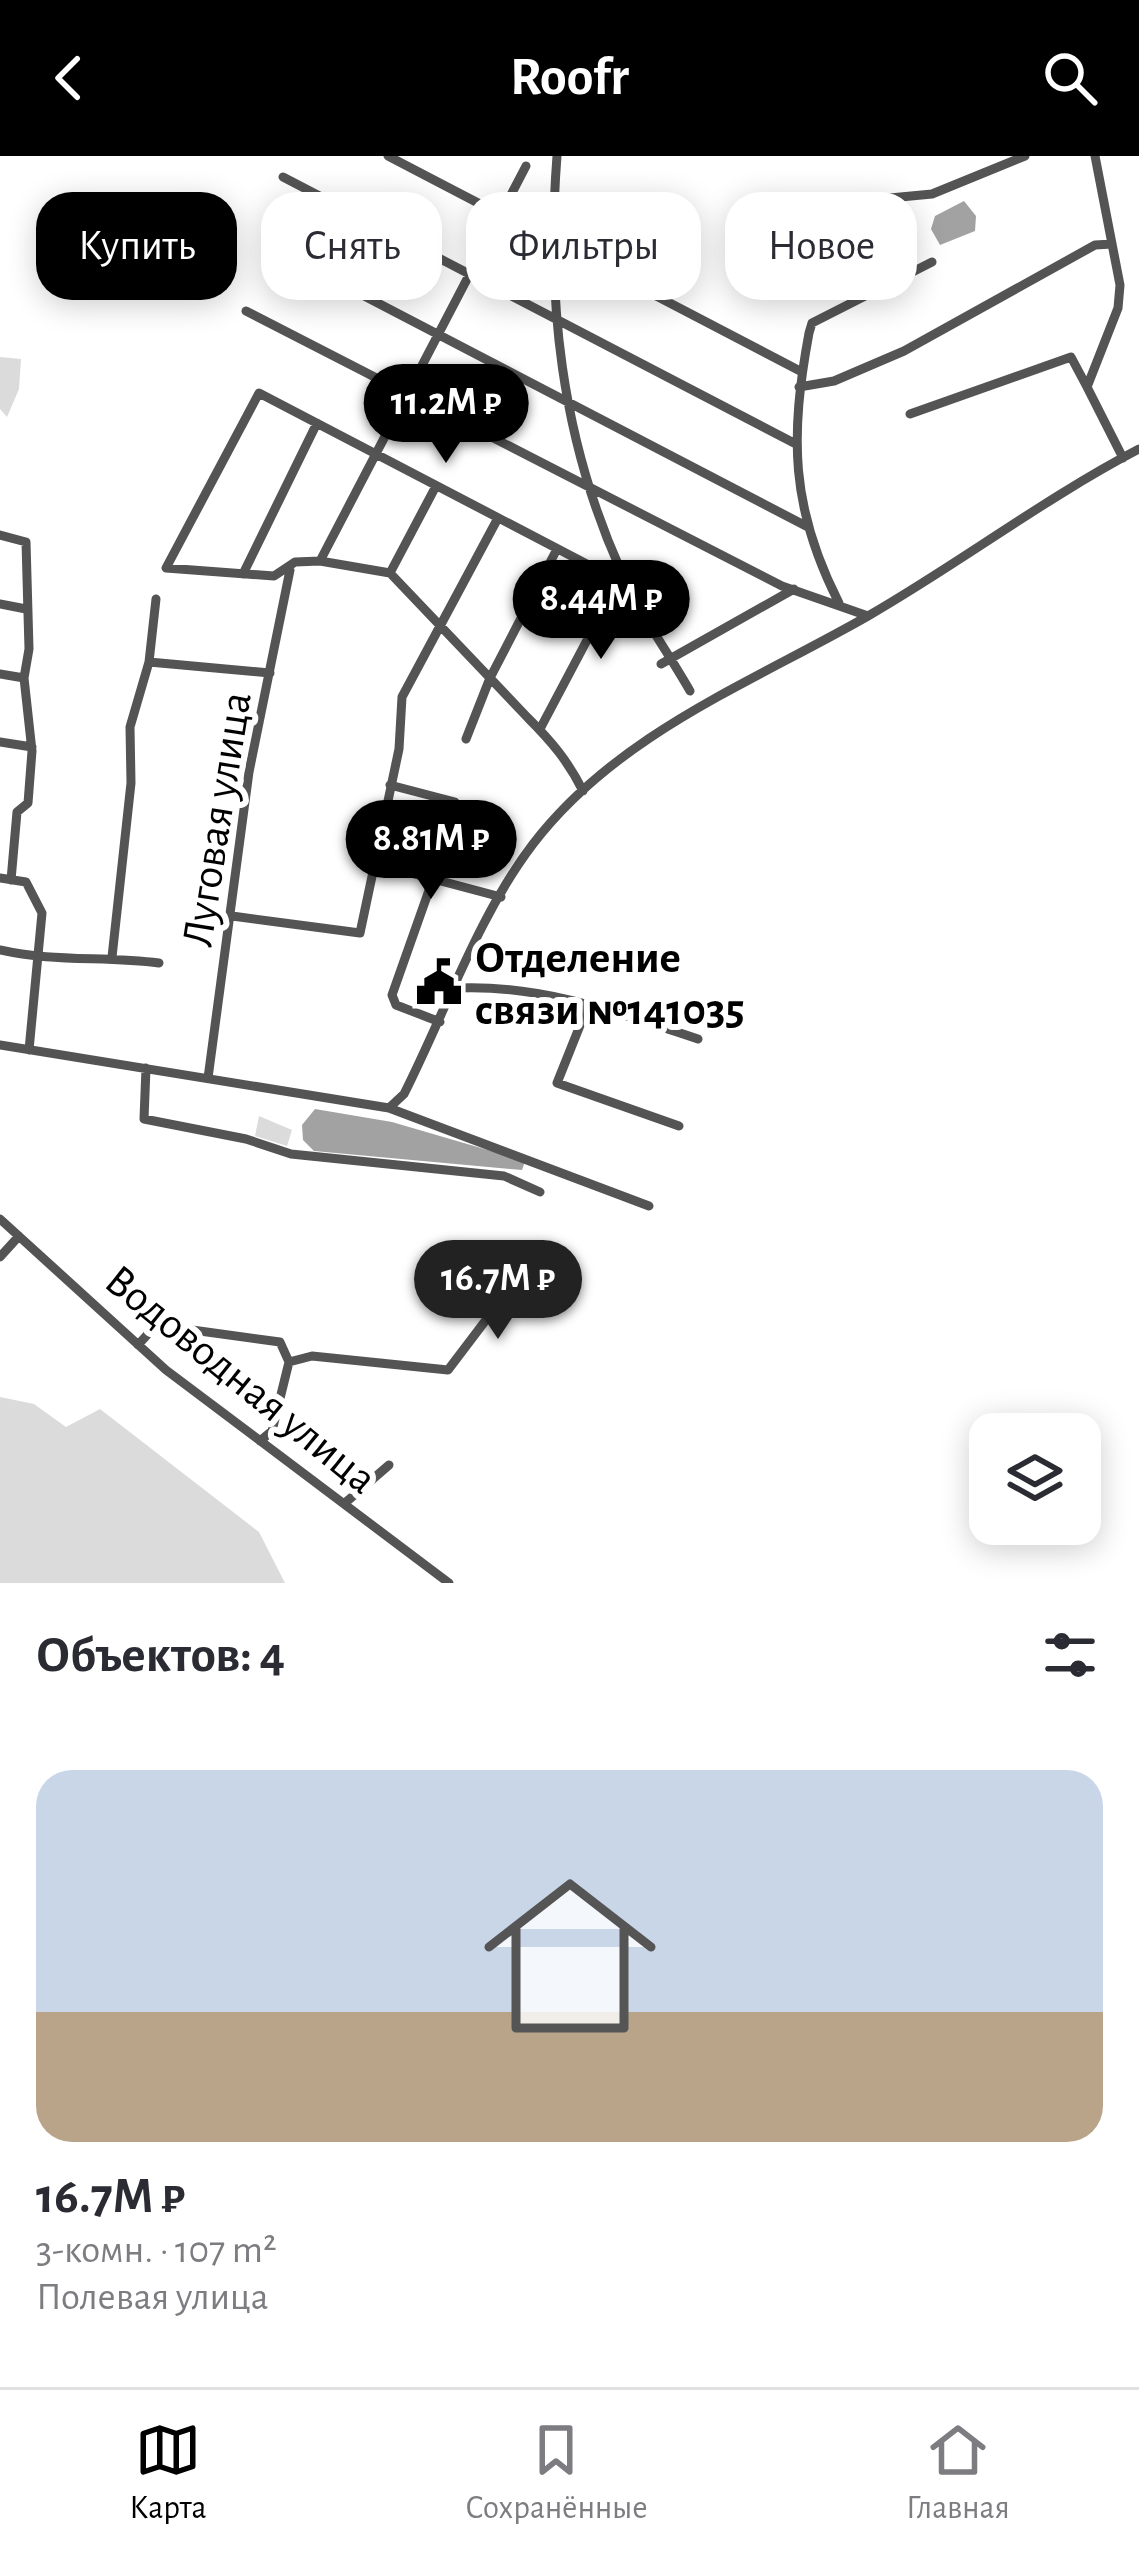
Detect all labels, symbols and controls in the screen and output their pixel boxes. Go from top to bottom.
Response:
icon: back [36,45,102,111]
icon: search [1037,45,1103,111]
text: Roofr [510,51,629,105]
chip: Купить [36,192,237,300]
chip: Снять [261,192,442,300]
chip: Фильтры [466,192,701,300]
chip: Новое [725,192,917,300]
pin: 11.2M ₽ [335,364,557,466]
text: 11.2M ₽ [391,383,501,422]
pin: 8.44M ₽ [490,560,712,662]
text: 8.44M ₽ [540,579,662,618]
street label: Луговая улица [175,689,260,950]
pin: 8.81M ₽ [320,800,542,902]
text: 8.81M ₽ [373,819,489,858]
place label: Отделение связи №141035 [475,936,745,1033]
public building icon: Отделение связи №141035 [414,957,464,1007]
pin: 16.7M ₽ [387,1240,609,1342]
street label: Водоводная улица [96,1257,385,1503]
text: 16.7M ₽ [441,1259,555,1298]
map controls [969,1413,1101,1545]
button: layers [969,1413,1101,1545]
icon: filters [1037,1622,1103,1688]
text: Объектов: 4 [36,1630,285,1681]
icon: home [462,1848,678,2064]
text: 16.7M ₽ [36,2171,185,2222]
text: 3-комн. · 107 m² [36,2231,277,2270]
text: Полевая улица [36,2278,269,2317]
tab: Карта [129,2417,207,2529]
tab: Сохранённые [465,2417,648,2529]
tab: Главная [906,2417,1010,2529]

